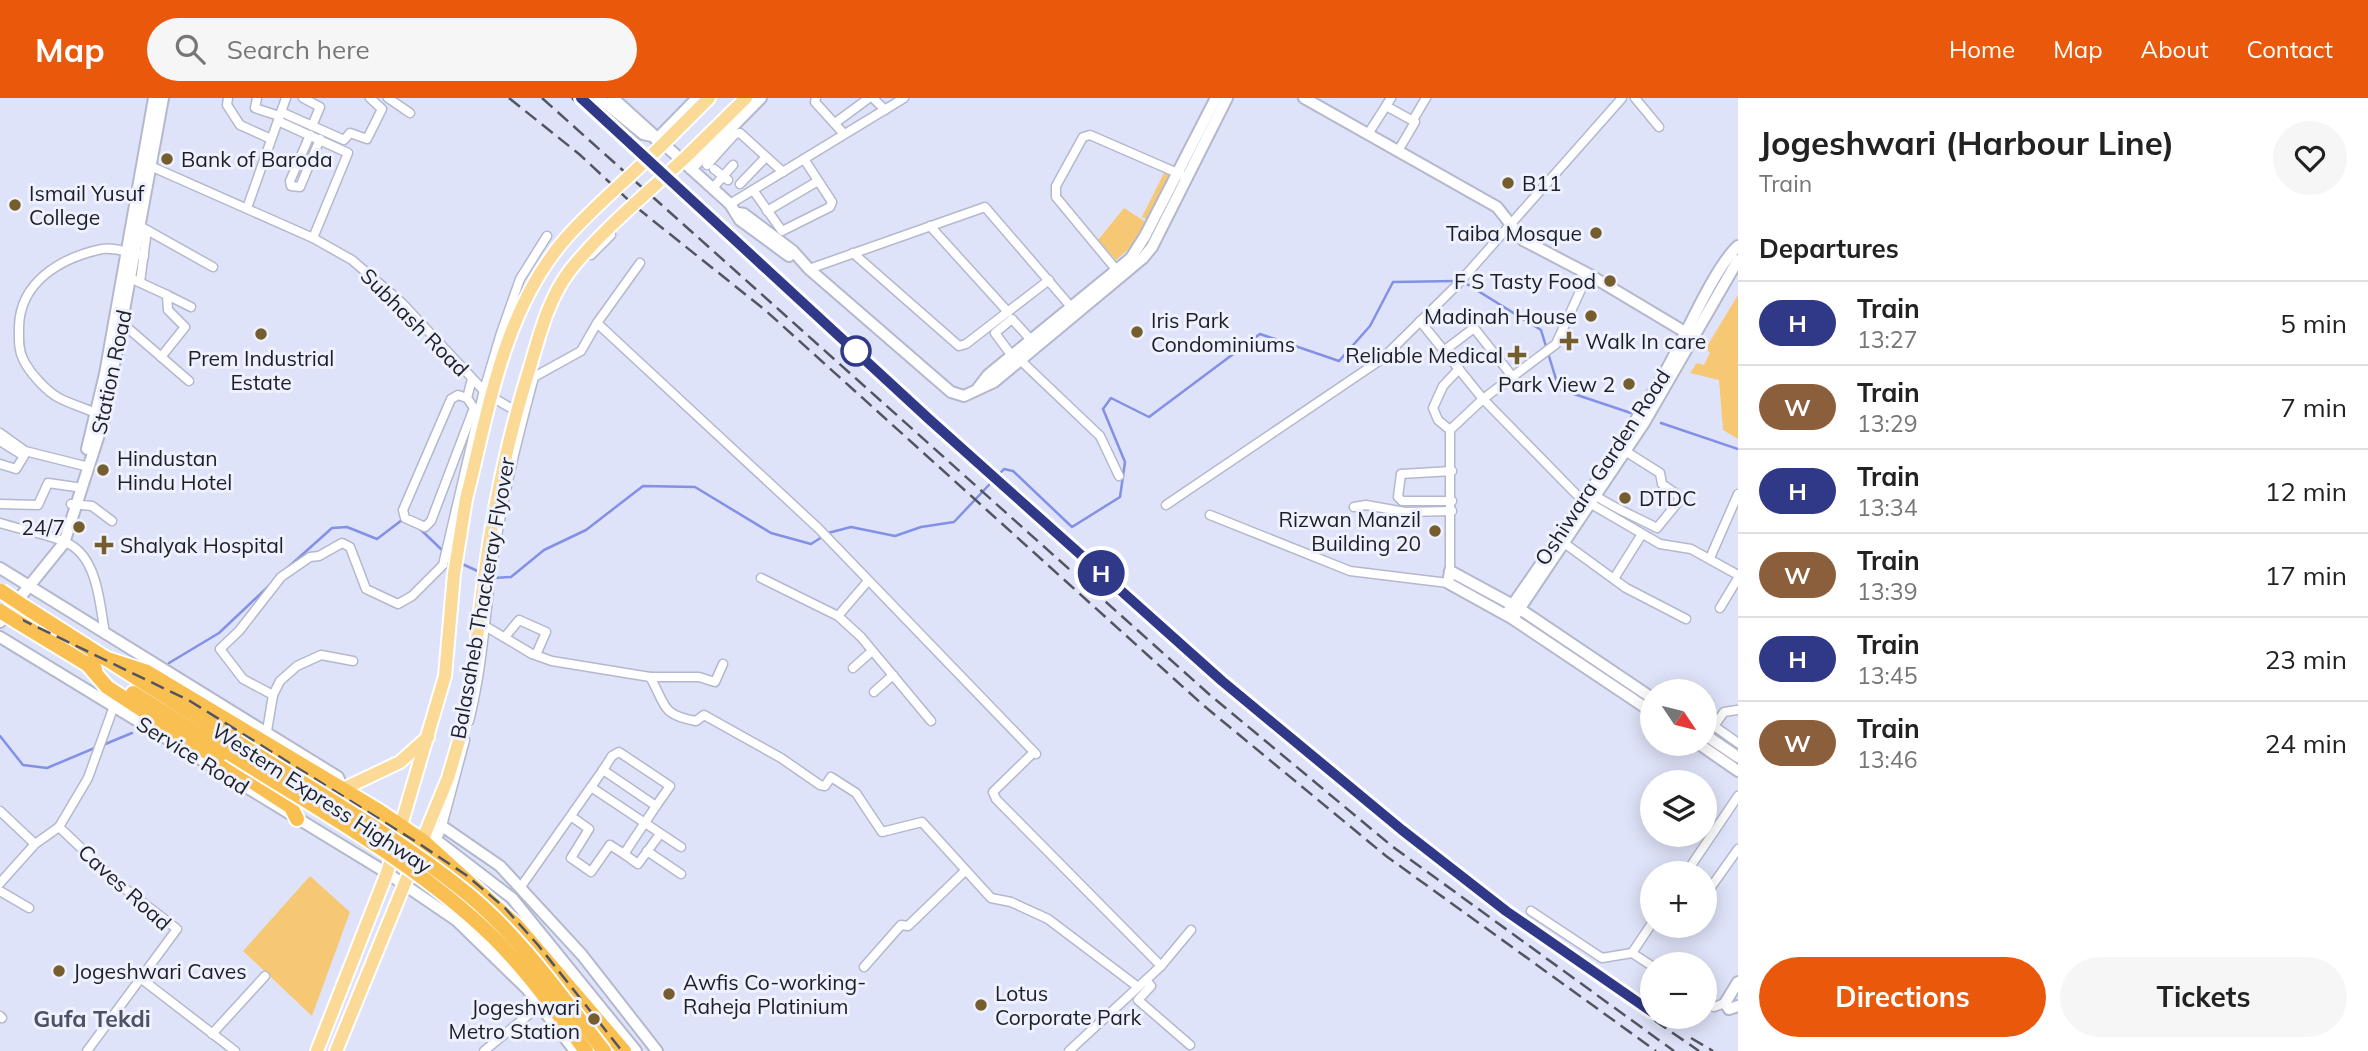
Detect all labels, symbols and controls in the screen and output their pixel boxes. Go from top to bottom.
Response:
search box [147,18,637,81]
text: Map [35,29,105,70]
icon: search [171,30,209,68]
text: Search here [227,33,370,66]
text: Home [1949,34,2015,64]
text: Map [2053,34,2103,64]
text: About [2141,34,2209,64]
text: Contact [2247,34,2333,64]
button: heart [2273,121,2347,195]
text: Jogeshwari (Harbour Line) [1759,122,2174,163]
place label: Bank of Baroda [181,146,333,172]
marker: Bank of Baroda [159,151,175,167]
text: Train [1759,169,1812,198]
place label: B11 [1522,170,1561,196]
marker: B11 [1500,175,1516,191]
place label: Ismail Yusuf College [29,180,145,230]
marker: Ismail Yusuf College [7,197,23,213]
place label: Taiba Mosque [1446,220,1582,246]
marker: Taiba Mosque [1588,225,1604,241]
text: Departures [1759,232,1899,265]
street label: Subhash Road [355,262,475,382]
place label: F S Tasty Food [1454,268,1596,294]
marker: F S Tasty Food [1602,273,1618,289]
text: Train [1857,292,1920,325]
place label: Madinah House [1424,303,1577,329]
street label: Station Road [85,307,137,437]
place label: Iris Park Condominiums [1151,307,1295,357]
text: 5 min [2280,307,2347,340]
marker: Madinah House [1583,308,1599,324]
text: H [1788,308,1807,338]
marker: Iris Park Condominiums [1129,324,1145,340]
text: 13:27 [1857,325,1917,354]
marker: Prem Industrial Estate [253,326,269,342]
place label: Walk In care [1585,328,1706,354]
marker: Walk In care [1559,331,1579,351]
unlabelled marker [841,336,871,366]
place label: Reliable Medical [1345,342,1503,368]
place label: Prem Industrial Estate [188,345,334,395]
marker: Reliable Medical [1509,347,1525,363]
street label: Oshiwara Garden Road [1529,364,1675,570]
place label: Park View 2 [1498,371,1615,397]
marker: Park View 2 [1621,376,1637,392]
text: Train [1857,376,1920,409]
text: 7 min [2280,391,2347,424]
text: W [1784,392,1811,422]
text: 13:29 [1857,409,1917,438]
place label: Hindustan Hindu Hotel [117,445,232,495]
street label: Balasaheb Thackeray Flyover [444,455,520,741]
text: Train [1857,460,1920,493]
marker: Hindustan Hindu Hotel [95,462,111,478]
text: 12 min [2265,475,2347,508]
text: H [1788,476,1807,506]
place label: DTDC [1639,485,1697,511]
marker: DTDC [1617,490,1633,506]
text: 13:34 [1857,493,1917,522]
place label: Rizwan Manzil Building 20 [1278,506,1421,556]
place label: 24/7 [21,514,65,540]
marker: 24/7 [71,519,87,535]
marker: Rizwan Manzil Building 20 [1427,523,1443,539]
place label: Shalyak Hospital [120,532,284,558]
marker: Shalyak Hospital [94,535,114,555]
text: Train [1857,544,1920,577]
line badge: H [1078,550,1124,596]
text: H [1092,558,1110,588]
text: 17 min [2265,559,2347,592]
text: W [1784,560,1811,590]
text: 13:39 [1857,577,1917,606]
text: Train [1857,628,1920,661]
text: 23 min [2265,643,2347,676]
text: H [1788,644,1807,674]
text: 13:45 [1857,661,1917,690]
north arrow [1640,679,1717,756]
map controls [1640,679,1717,1029]
street label: Service Road [132,710,254,800]
text: Train [1857,712,1920,745]
street label: Western Express Highway [207,717,437,879]
text: 24 min [2265,727,2347,760]
text: W [1784,728,1811,758]
text: 13:46 [1857,745,1917,774]
button: layers [1640,770,1717,847]
street label: Caves Road [73,838,177,936]
button: + [1640,861,1717,938]
button: − [1640,952,1717,1029]
button: Directions [1759,957,2046,1037]
button: Tickets [2060,957,2347,1037]
place label: Jogeshwari Caves [73,958,247,984]
marker: Jogeshwari Caves [51,963,67,979]
place label: Awfis Co-working- Raheja Platinium [683,969,866,1019]
place label: Lotus Corporate Park [995,980,1141,1030]
marker: Awfis Co-working- Raheja Platinium [661,986,677,1002]
place label: Jogeshwari Metro Station [449,994,580,1044]
marker: Lotus Corporate Park [973,997,989,1013]
district label: Gufa Tekdi [33,1004,151,1033]
marker: Jogeshwari Metro Station [586,1011,602,1027]

